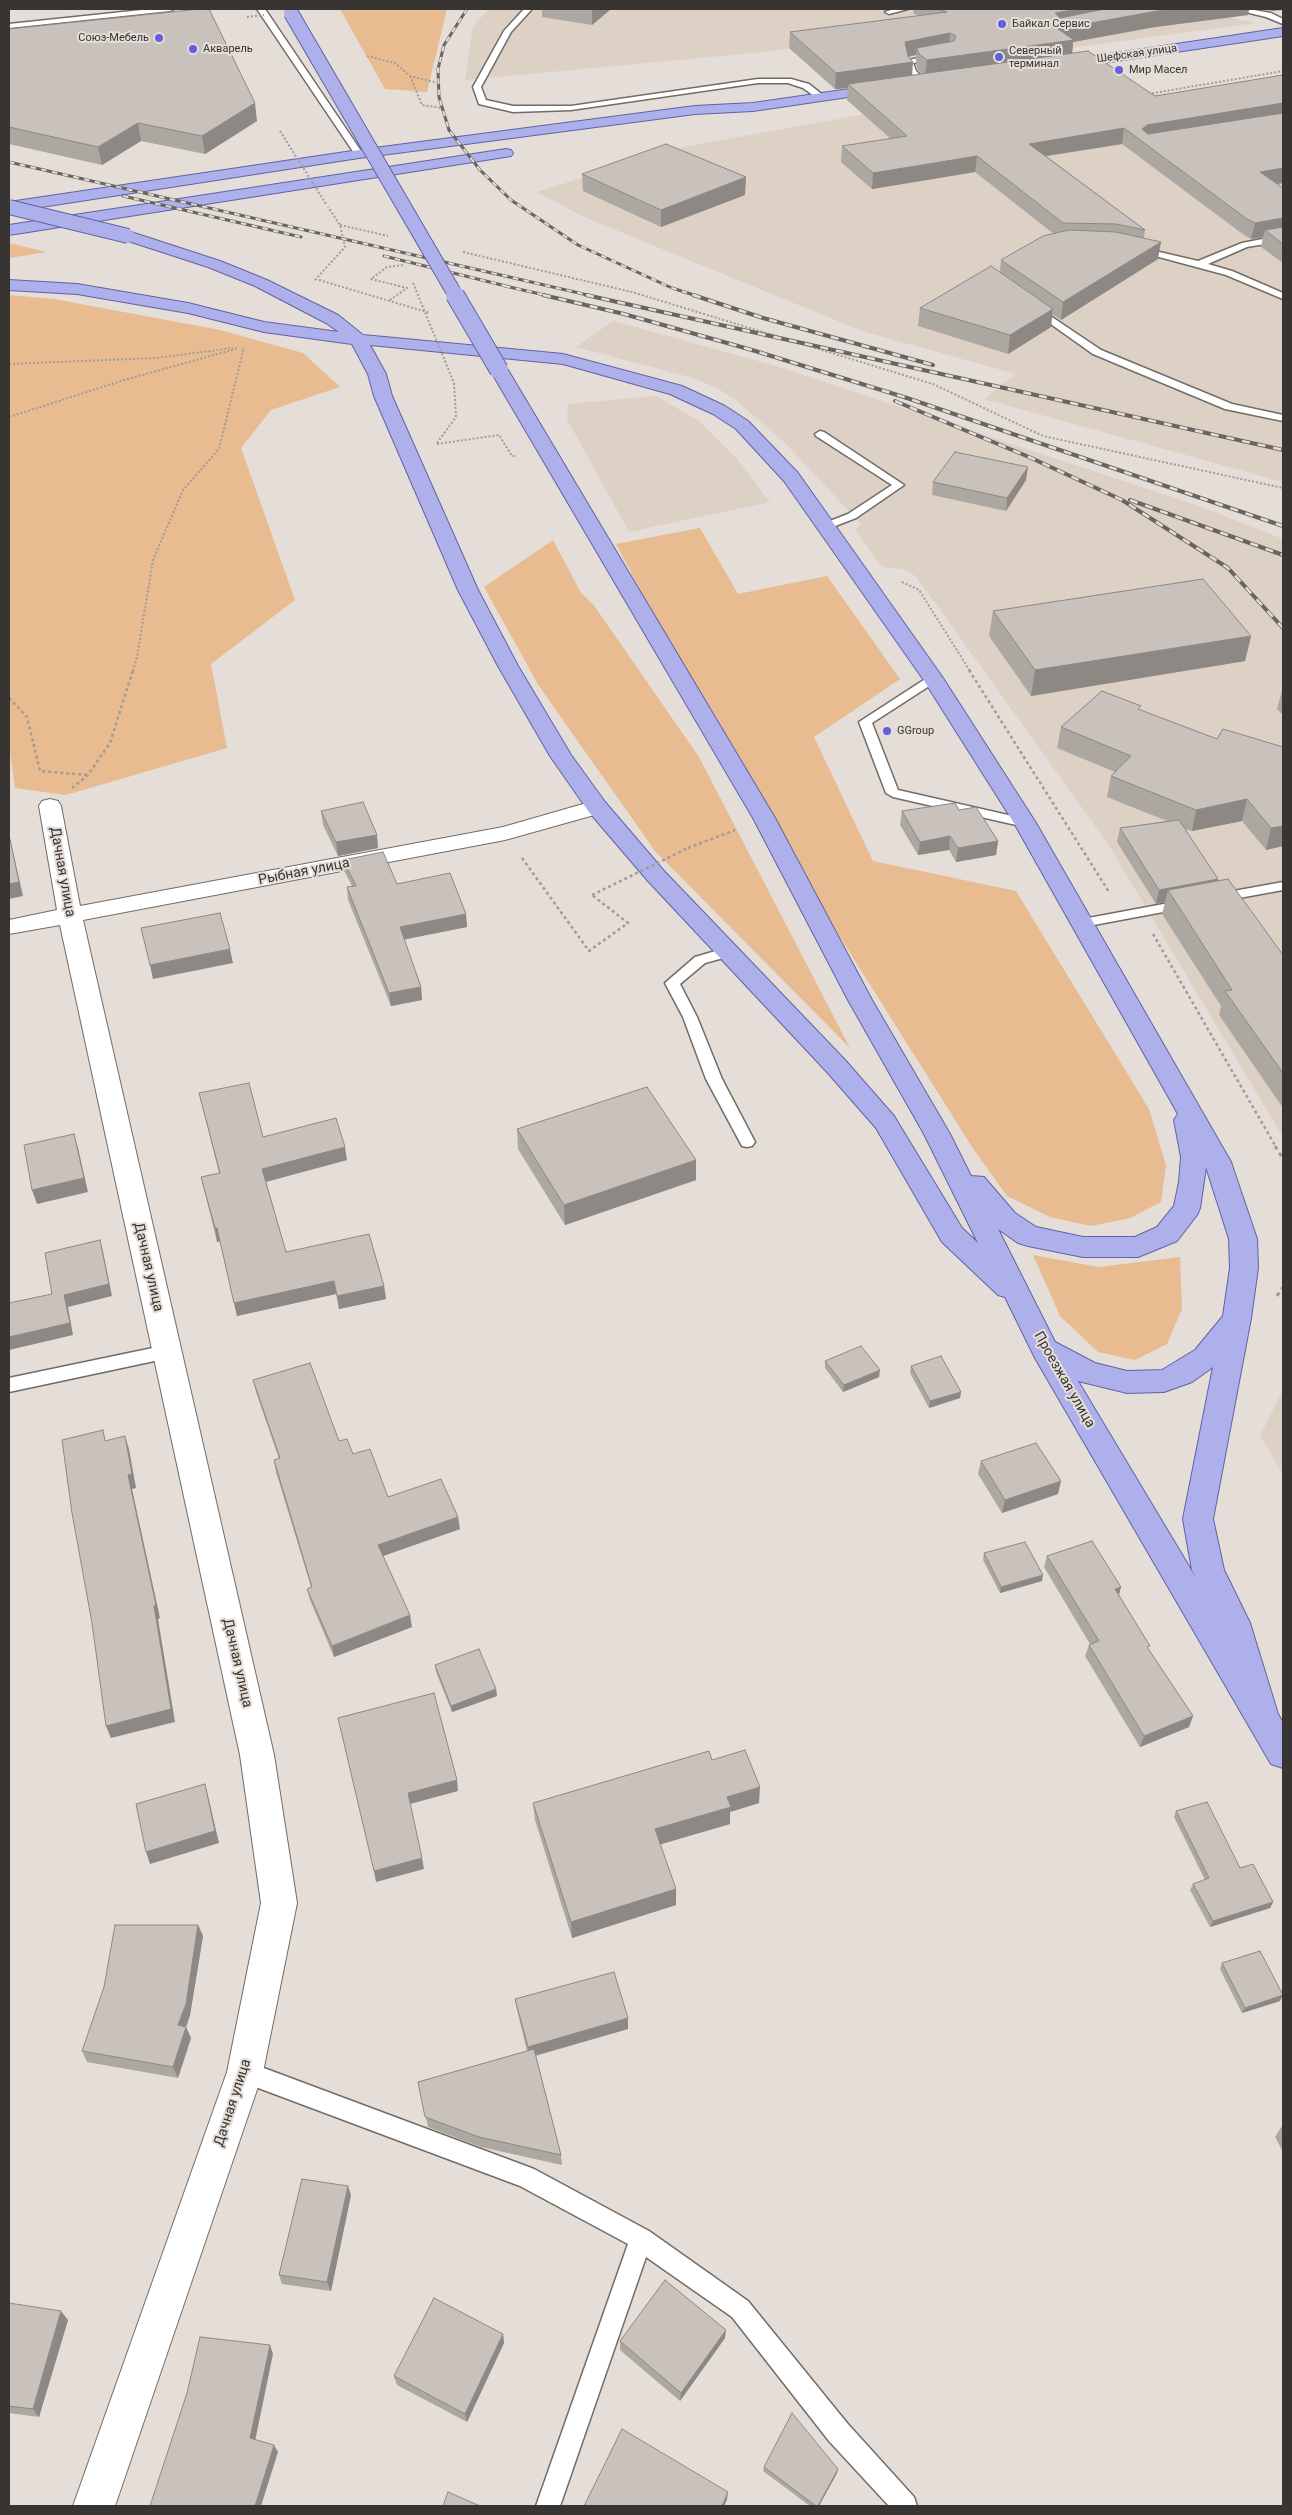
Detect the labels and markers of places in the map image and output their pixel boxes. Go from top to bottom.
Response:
place label: Байкал Сервис [1012,17,1090,31]
marker: Байкал Сервис [996,18,1008,30]
place label: Союз-Мебель [78,31,149,45]
marker: Союз-Мебель [153,32,165,44]
place label: Акварель [203,42,253,56]
marker: Акварель [187,43,199,55]
place label: Северный терминал [1009,44,1062,70]
marker: Северный терминал [993,51,1005,63]
place label: Мир Масел [1129,63,1187,77]
marker: Мир Масел [1113,64,1125,76]
place label: GGroup [897,724,934,738]
marker: GGroup [881,725,893,737]

